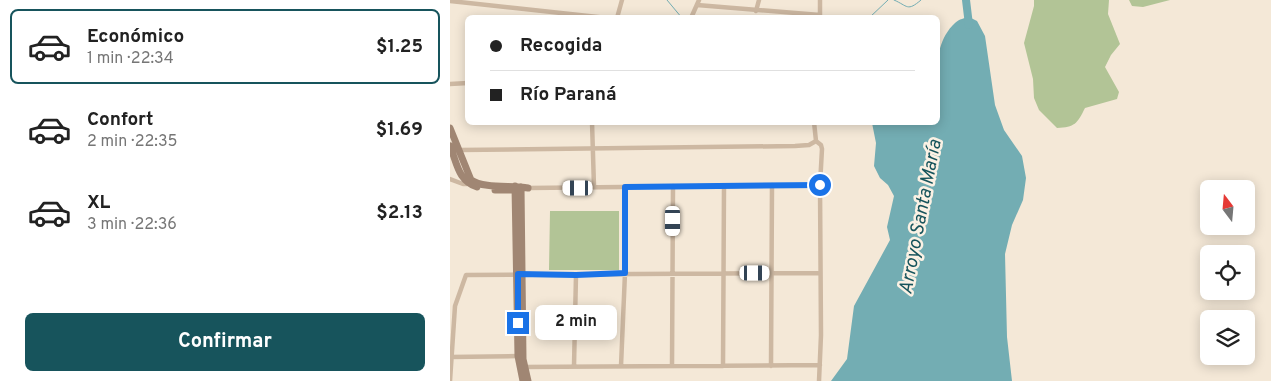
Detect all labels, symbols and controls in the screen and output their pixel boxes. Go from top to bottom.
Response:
icon: car [27,24,72,69]
text: Económico [87,25,184,49]
text: Recogida [520,34,602,58]
text: $1.25 [376,35,423,59]
text: 1 min · 22:34 [87,49,174,69]
text: Río Paraná [520,83,617,107]
icon: car [27,107,72,152]
text: Confort [87,108,153,132]
text: $1.69 [376,118,423,142]
text: 2 min · 22:35 [87,132,177,152]
water label: Arroyo Santa María [894,137,948,296]
route start [809,174,831,196]
north arrow [1200,180,1255,235]
map controls [1200,180,1255,365]
car [563,181,593,196]
icon: car [27,190,72,235]
text: XL [87,191,110,215]
text: $2.13 [376,201,423,225]
car [665,206,680,236]
text: 3 min · 22:36 [87,215,177,235]
button: locate [1200,245,1255,300]
car [740,266,770,281]
callout: 2 min [536,306,618,340]
button: layers [1200,310,1255,365]
route end [507,312,529,334]
text: 2 min [555,312,597,332]
button: Confirmar [25,313,425,371]

